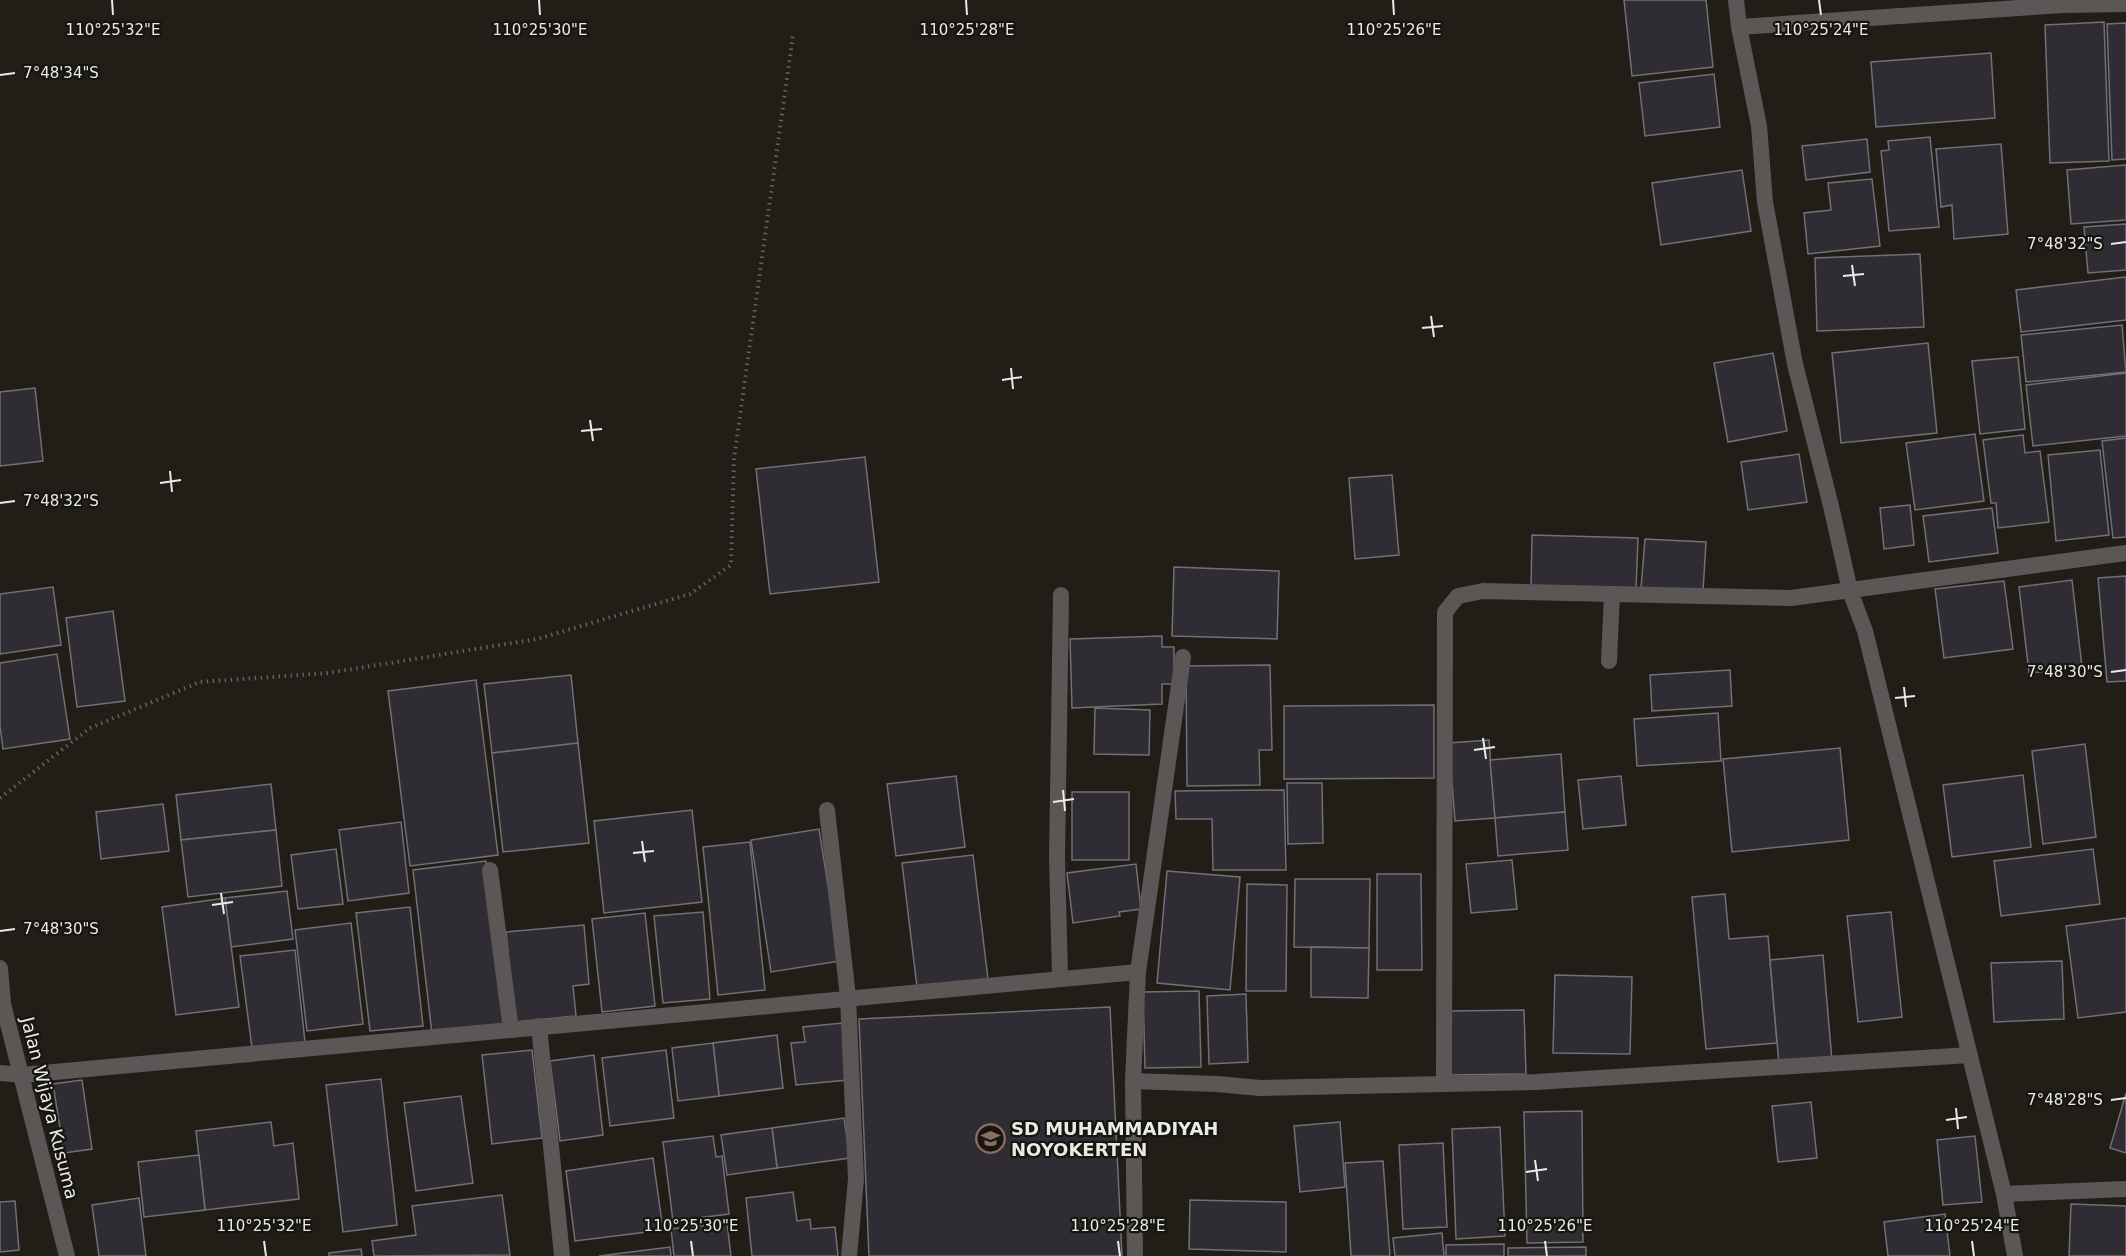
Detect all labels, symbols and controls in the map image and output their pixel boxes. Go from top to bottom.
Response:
text: 110°25'32"E [66,21,160,39]
text: 110°25'30"E [493,21,587,39]
text: 110°25'28"E [920,21,1014,39]
text: 110°25'26"E [1347,21,1441,39]
text: 110°25'24"E [1774,21,1868,39]
text: 7°48'34"S [23,64,99,82]
text: 7°48'32"S [2027,235,2103,253]
text: 7°48'32"S [23,492,99,510]
text: 7°48'30"S [2027,663,2103,681]
text: 7°48'30"S [23,920,99,938]
street label: Jalan Wijaya Kusuma [17,1014,83,1201]
text: 7°48'28"S [2027,1091,2103,1109]
place label: SD MUHAMMADIYAH NOYOKERTEN [1011,1118,1218,1160]
school or university icon: SD MUHAMMADIYAH NOYOKERTEN [974,1122,1006,1154]
text: 110°25'32"E [217,1217,311,1235]
text: 110°25'30"E [644,1217,738,1235]
text: 110°25'28"E [1071,1217,1165,1235]
text: 110°25'26"E [1498,1217,1592,1235]
text: 110°25'24"E [1925,1217,2019,1235]

